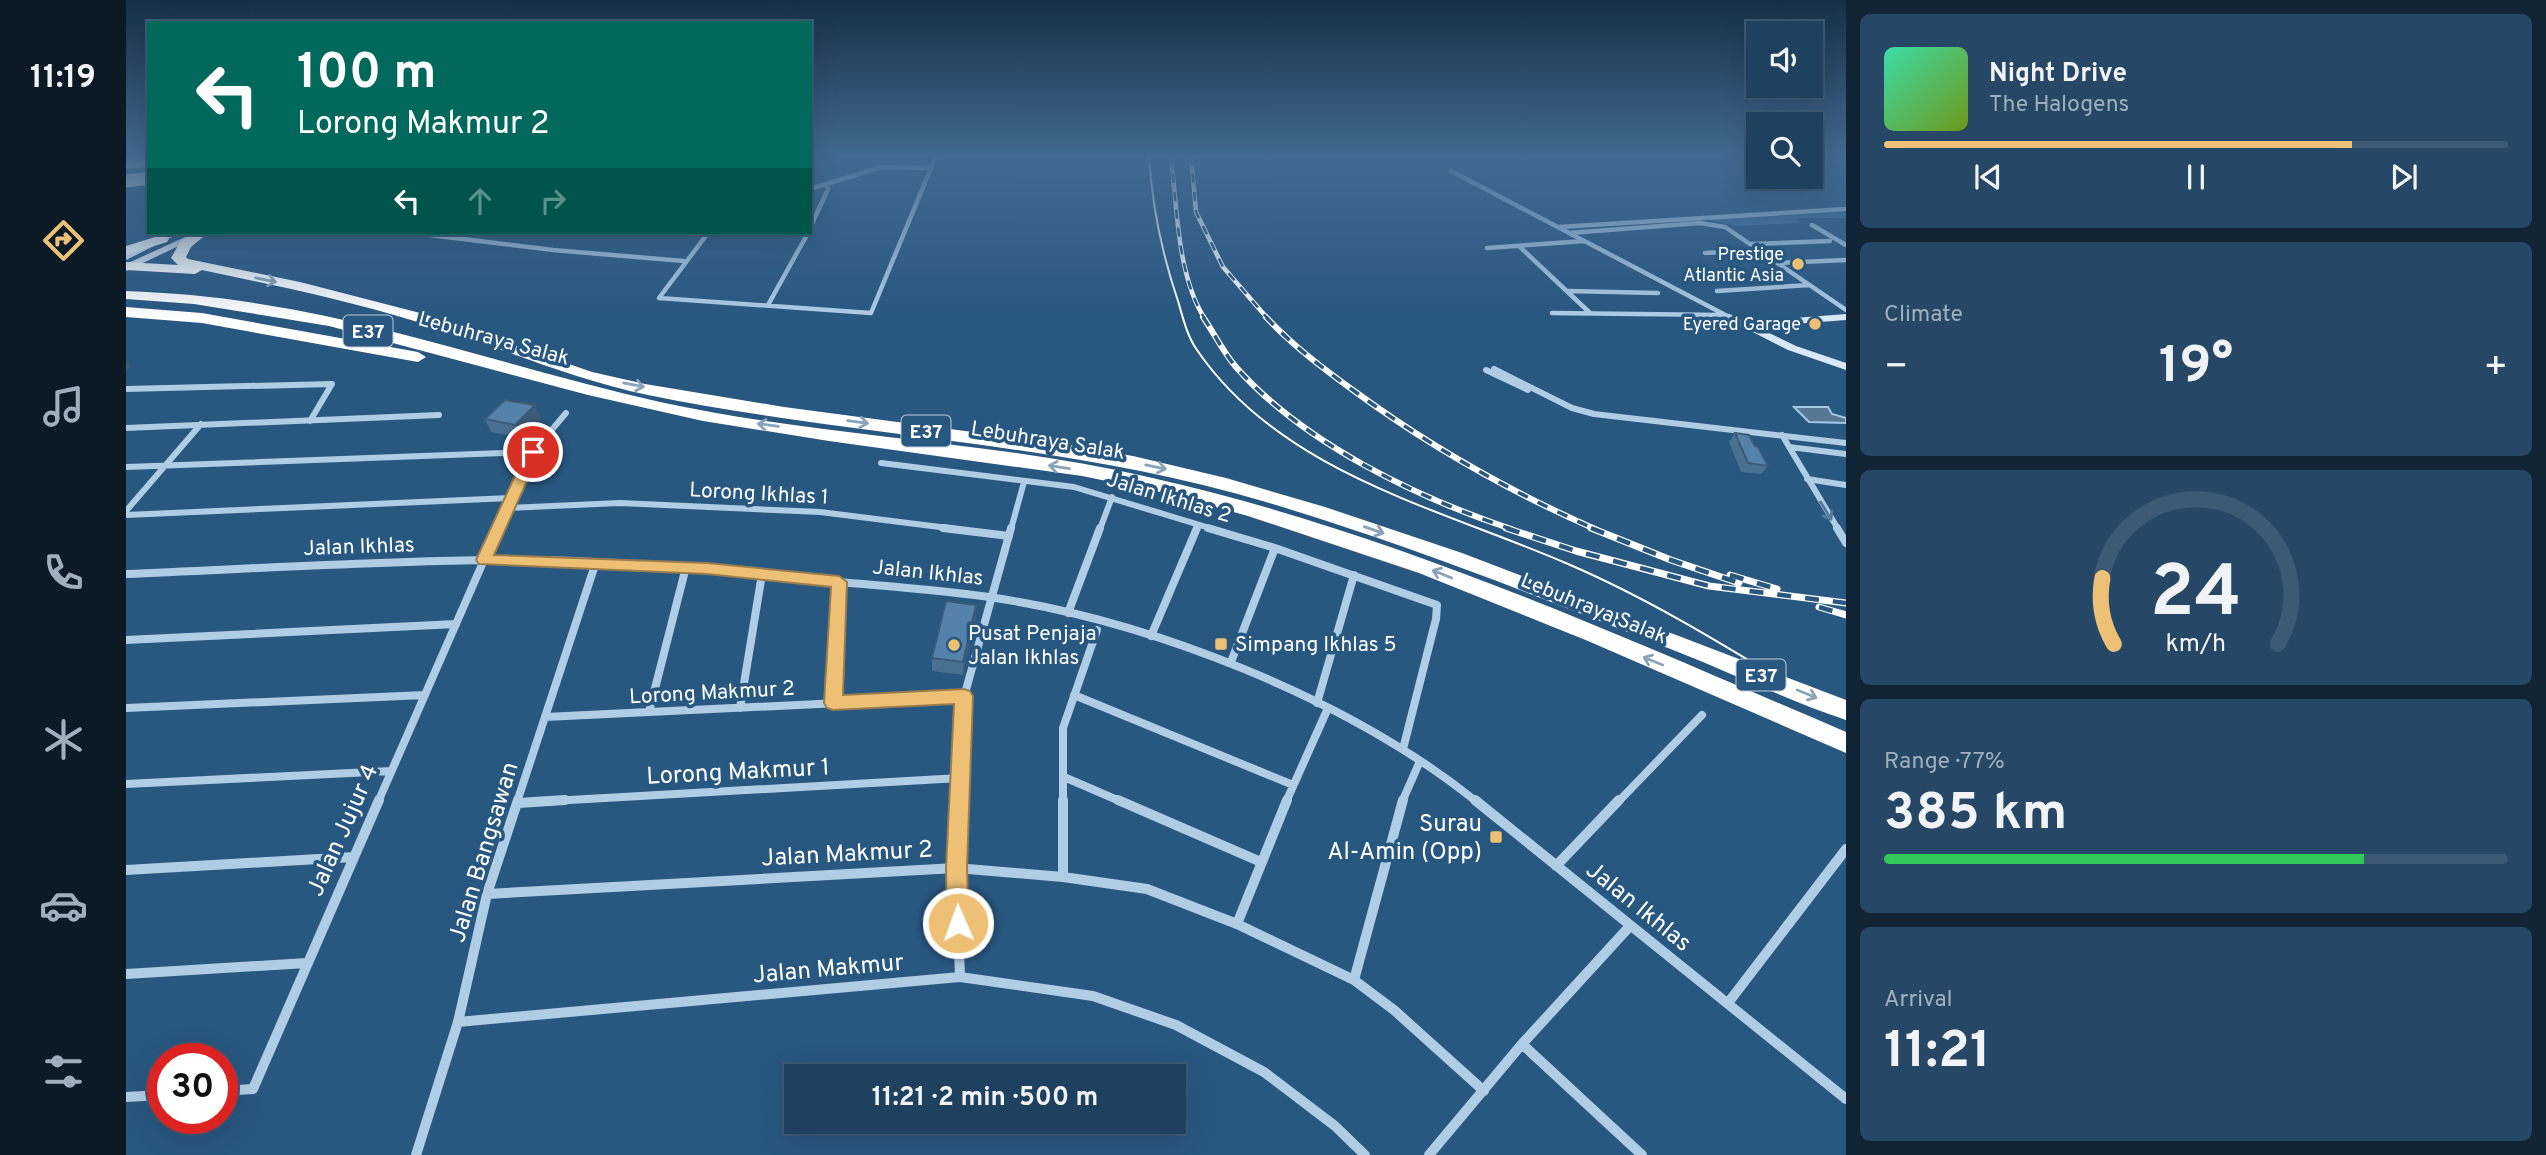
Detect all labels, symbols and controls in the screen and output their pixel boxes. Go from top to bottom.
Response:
map controls [1746,21,1823,189]
button: sound [1746,21,1823,98]
text: 100 m [297,44,436,106]
icon: left [182,49,273,140]
text: Night Drive [1989,58,2127,91]
text: 11:19 [30,59,96,99]
text: The Halogens [1989,91,2129,120]
text: Lorong Makmur 2 [297,105,550,145]
button: search [1746,112,1823,189]
icon: previous [1969,158,2007,196]
icon: pause [2177,158,2215,196]
icon: next [2385,158,2423,196]
icon: left [388,182,426,220]
icon: ahead [461,182,499,220]
icon: right [534,182,572,220]
icon: directions [39,216,88,265]
place label: Prestige Atlantic Asia [1683,244,1784,288]
marker: Prestige Atlantic Asia [1790,256,1806,272]
one-way arrow [254,273,277,287]
text: Climate [1884,301,1963,330]
street label: Lebuhraya Salak [415,306,572,373]
place label: Eyered Garage [1683,314,1801,337]
road number: E37 [344,316,392,346]
marker: Eyered Garage [1807,316,1823,332]
text: 19° [2159,335,2233,401]
text: − [1884,344,1909,393]
text: + [2483,344,2508,393]
one-way arrow [622,379,645,393]
icon: music [39,382,88,431]
one-way arrow [846,415,869,428]
road number: E37 [902,416,950,446]
street label: Lebuhraya Salak [969,416,1127,467]
one-way arrow [757,419,780,432]
pin [503,422,563,482]
icon: arrive [514,433,552,471]
one-way arrow [1048,460,1071,473]
one-way arrow [1144,460,1167,474]
street label: Jalan Ikhlas 2 [1103,467,1234,530]
street label: Lorong Ikhlas 1 [689,477,829,512]
one-way arrow [1820,501,1834,521]
one-way arrow [1363,524,1385,537]
street label: Jalan Ikhlas [303,532,415,563]
icon: phone [39,548,88,597]
text: 24 [2150,550,2242,642]
street label: Jalan Ikhlas [871,554,985,593]
one-way arrow [1432,567,1454,580]
street label: Lebuhraya Salak [1516,568,1671,651]
place label: Pusat Penjaja Jalan Ikhlas [968,621,1097,672]
text: km/h [2166,628,2226,660]
place label: Simpang Ikhlas 5 [1235,632,1397,659]
marker: Simpang Ikhlas 5 [1213,636,1229,652]
marker: Pusat Penjaja Jalan Ikhlas [946,637,962,653]
one-way arrow [1642,653,1664,666]
road number: E37 [1736,660,1786,690]
street label: Lorong Makmur 2 [629,676,796,711]
one-way arrow [1796,688,1818,701]
icon: climate [39,715,88,764]
text: Range · 77% [1884,748,2005,777]
street label: Lorong Makmur 1 [646,753,831,793]
street label: Jalan Bangsawan [443,759,527,946]
street label: Jalan Jujur 4 [301,760,386,901]
text: 385 km [1884,782,2067,848]
place label: Surau Al-Amin (Opp) [1327,810,1482,868]
marker: Surau Al-Amin (Opp) [1488,829,1504,845]
street label: Jalan Makmur 2 [760,836,934,874]
street label: Jalan Ikhlas [1579,856,1697,959]
icon: car [39,881,88,930]
position arrow [921,886,995,960]
street label: Jalan Makmur [751,948,905,992]
text: Arrival [1884,986,1953,1015]
text: 11:21 [1884,1020,1991,1086]
speed limit sign: 30 [147,1043,238,1134]
icon: filters [39,1047,88,1096]
text: 11:21 · 2 min · 500 m [872,1082,1098,1115]

